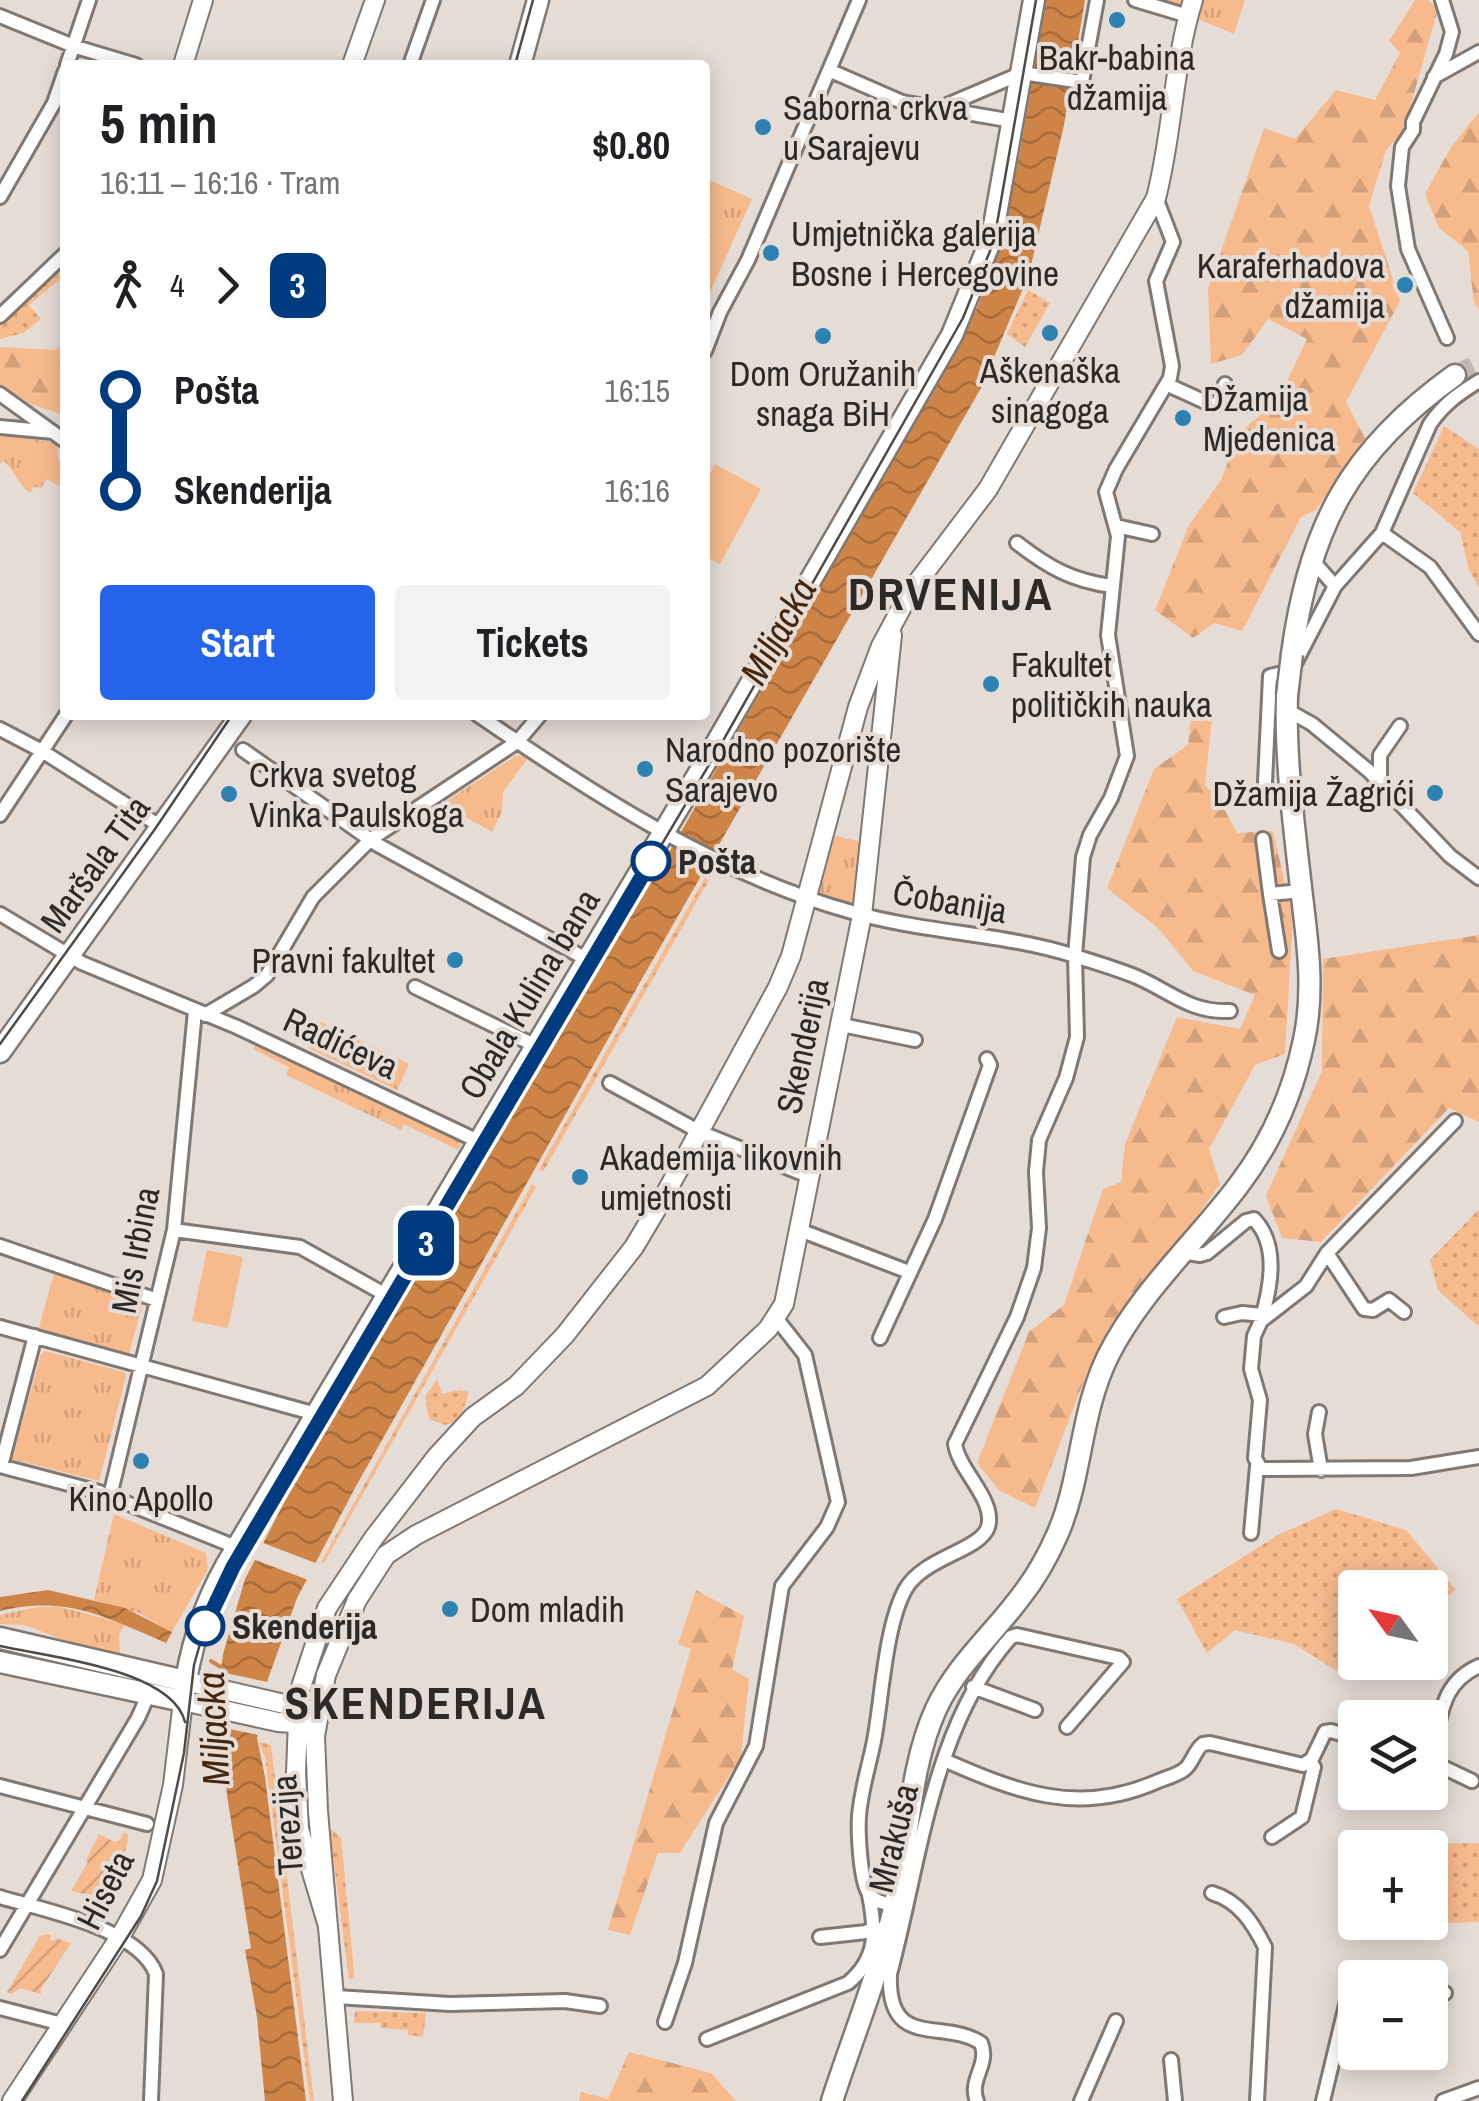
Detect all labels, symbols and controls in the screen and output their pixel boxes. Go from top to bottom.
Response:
marker: Bakr-babina džamija [1106,9,1128,31]
place label: Bakr-babina džamija [1039,34,1195,121]
place label: Saborna crkva u Sarajevu [783,84,968,171]
text: 5 min [100,86,218,160]
marker: Saborna crkva u Sarajevu [752,116,774,138]
text: $0.80 [592,120,670,171]
text: 16:11 – 16:16 · Tram [100,161,340,204]
place label: Umjetnička galerija Bosne i Hercegovine [791,210,1059,297]
marker: Umjetnička galerija Bosne i Hercegovine [760,242,782,264]
place label: Karaferhadova džamija [1197,242,1385,329]
icon: walk [100,258,155,313]
icon: forward [200,258,255,313]
text: 3 [290,262,306,309]
text: 4 [170,264,185,307]
marker: Karaferhadova džamija [1394,274,1416,296]
marker: Aškenaška sinagoga [1039,322,1061,344]
marker: Dom Oružanih snaga BiH [812,325,834,347]
place label: Aškenaška sinagoga [979,347,1120,434]
place label: Dom Oružanih snaga BiH [730,350,916,437]
text: Pošta [174,365,259,416]
text: 16:15 [604,369,670,412]
place label: Džamija Mjedenica [1203,375,1335,462]
marker: Džamija Mjedenica [1172,407,1194,429]
text: Skenderija [174,465,332,516]
text: 16:16 [604,469,670,512]
district label: DRVENIJA [848,563,1054,624]
water label: Miljacka [728,569,828,693]
button: Start [100,585,375,700]
button: Tickets [395,585,670,700]
place label: Fakultet političkih nauka [1011,641,1212,728]
marker: Fakultet političkih nauka [980,673,1002,695]
place label: Narodno pozorište Sarajevo [665,726,901,813]
place label: Crkva svetog Vinka Paulskoga [249,751,464,838]
marker: Narodno pozorište Sarajevo [634,758,656,780]
place label: Džamija Žagrići [1212,770,1415,817]
marker: Džamija Žagrići [1424,782,1446,804]
marker: Crkva svetog Vinka Paulskoga [218,783,240,805]
street label: Maršala Tita [29,786,161,942]
place label: Pošta [678,838,756,885]
marker: Pošta [632,842,670,880]
street label: Čobanija [889,868,1011,934]
street label: Obala Kulina bana [448,880,610,1108]
place label: Pravni fakultet [252,937,435,984]
marker: Pravni fakultet [444,949,466,971]
street label: Skenderija [765,974,839,1118]
street label: Radićeva [276,996,406,1090]
place label: Akademija likovnih umjetnosti [599,1134,842,1221]
marker: Akademija likovnih umjetnosti [569,1166,591,1188]
street label: Mis Irbina [100,1183,170,1317]
line badge: 3 [394,1210,458,1276]
text: 3 [418,1220,434,1267]
marker: Kino Apollo [130,1450,152,1472]
place label: Kino Apollo [68,1475,214,1522]
north arrow [1338,1570,1448,1680]
map controls [1338,1570,1448,2070]
place label: Dom mladih [470,1586,625,1633]
marker: Dom mladih [439,1598,461,1620]
place label: Skenderija [232,1603,377,1650]
marker: Skenderija [186,1607,224,1645]
water label: Miljacka [185,1671,241,1787]
district label: SKENDERIJA [285,1672,547,1733]
button: layers [1338,1700,1448,1810]
street label: Terezija [260,1773,314,1877]
street label: Mrakuša [857,1779,929,1897]
button: + [1338,1830,1448,1940]
street label: Hiseta [65,1842,145,1938]
button: − [1338,1960,1448,2070]

